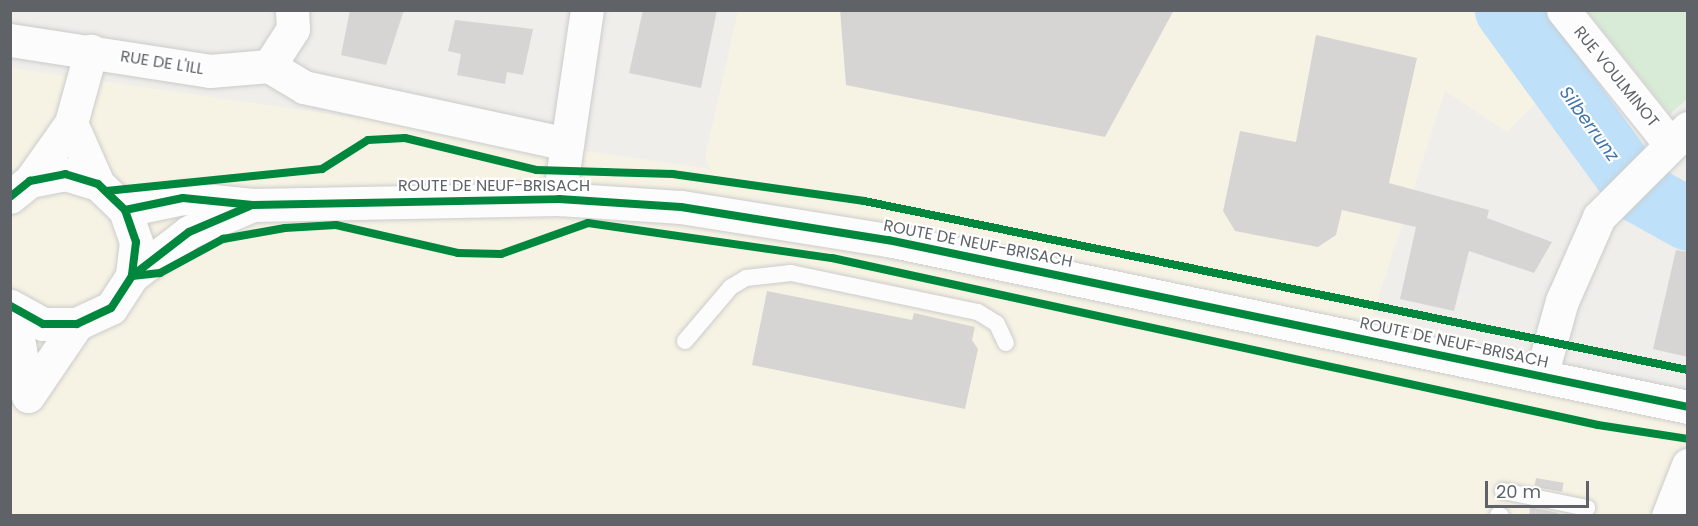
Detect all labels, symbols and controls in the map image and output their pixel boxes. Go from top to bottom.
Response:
street label: RUE VOULMINOT [1569,23,1663,131]
street label: RUE DE L'ILL [119,47,205,79]
water label: Silberrunz [1555,82,1623,166]
street label: ROUTE DE NEUF-BRISACH [398,176,590,196]
street label: ROUTE DE NEUF-BRISACH [882,216,1074,272]
street label: ROUTE DE NEUF-BRISACH [1358,314,1550,372]
scale bar [1488,469,1592,507]
text: 20 m [1496,479,1541,504]

